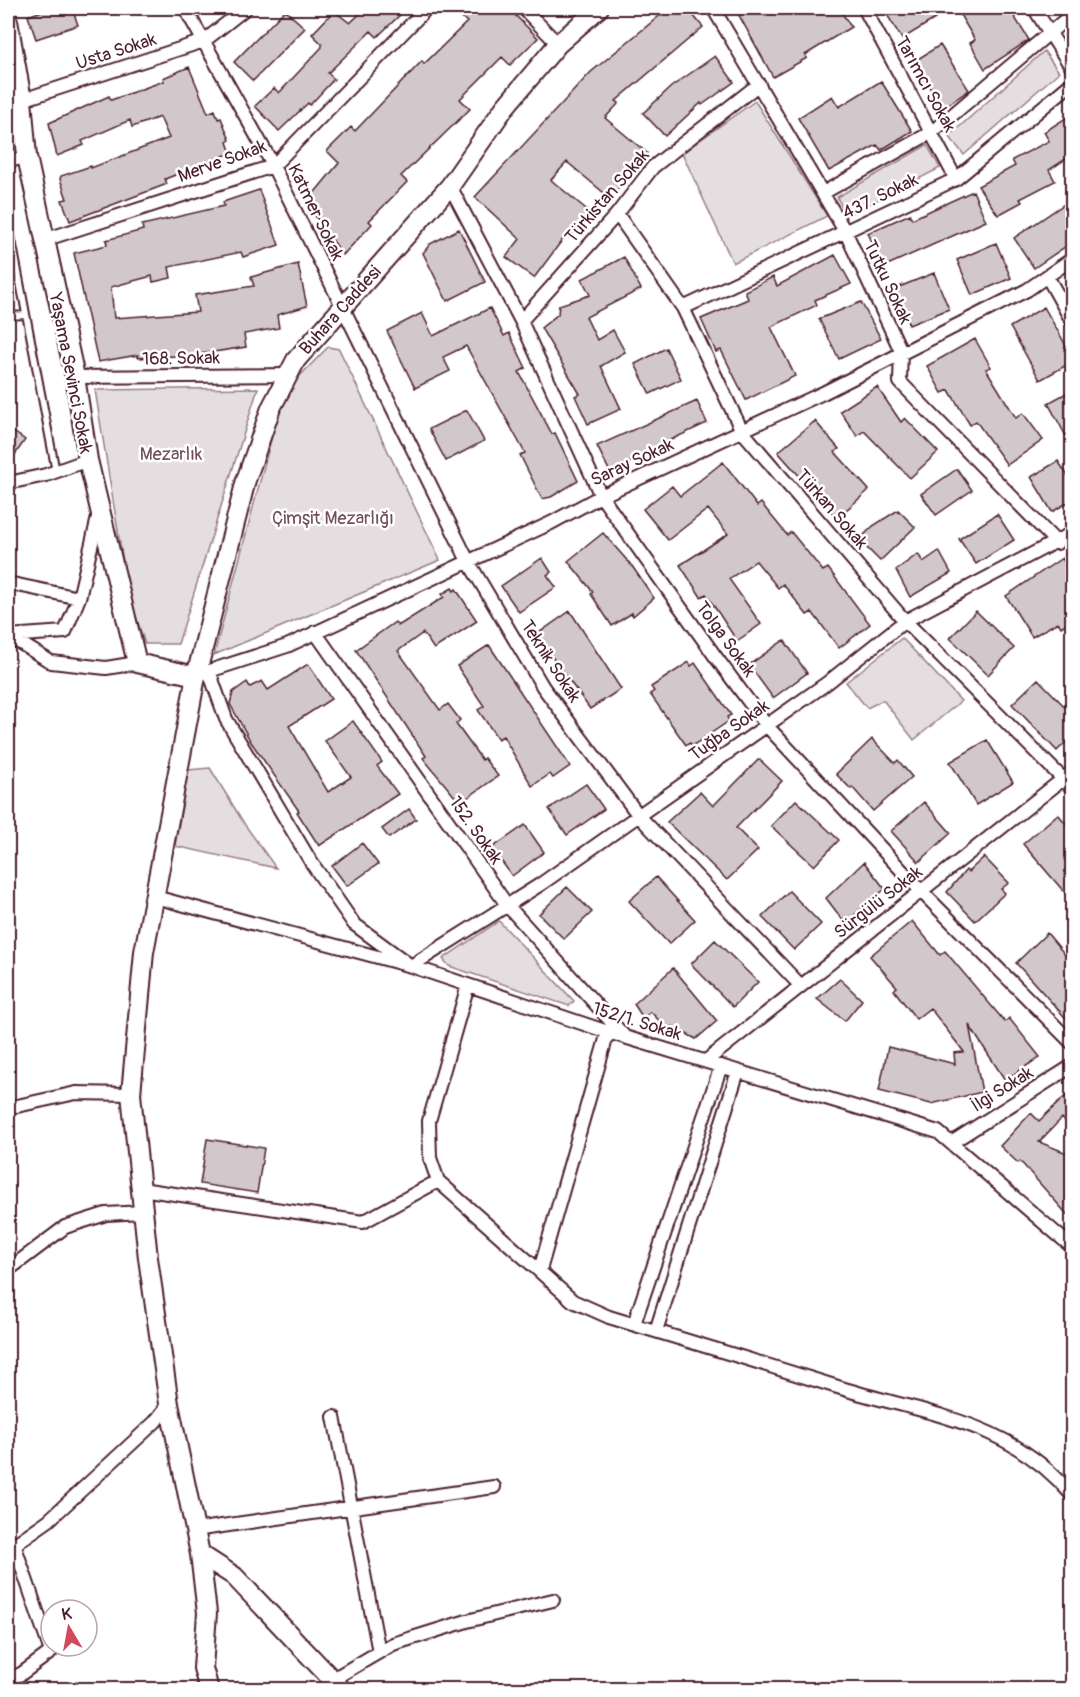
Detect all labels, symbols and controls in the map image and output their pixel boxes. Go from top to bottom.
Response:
street label: Usta Sokak [73,28,160,75]
street label: Tarımcı Sokak [890,32,962,137]
street label: Merve Sokak [175,135,270,188]
street label: Türkistan Sokak [560,144,655,248]
street label: Katmer Sokak [282,160,349,265]
street label: 437. Sokak [839,168,922,225]
street label: Tutku Sokak [858,237,917,328]
street label: Buhara Caddesi [294,261,386,360]
street label: Yaşama Sevinci Sokak [43,290,97,456]
street label: 168. Sokak [142,346,221,371]
street label: Saray Sokak [587,433,678,492]
park label: Mezarlık [140,443,203,466]
street label: Türkan Sokak [791,465,873,554]
park label: Çimşit Mezarlığı [272,507,394,530]
street label: Tolga Sokak [690,597,761,682]
street label: Teknik Sokak [515,616,586,707]
street label: Tuğba Sokak [685,694,774,766]
street label: 152. Sokak [444,792,508,869]
street label: Sürgülü Sokak [830,861,927,944]
street label: 152/1. Sokak [590,997,685,1046]
street label: İlgi Sokak [967,1061,1038,1117]
north arrow [39,1598,99,1658]
text: K [60,1603,73,1625]

